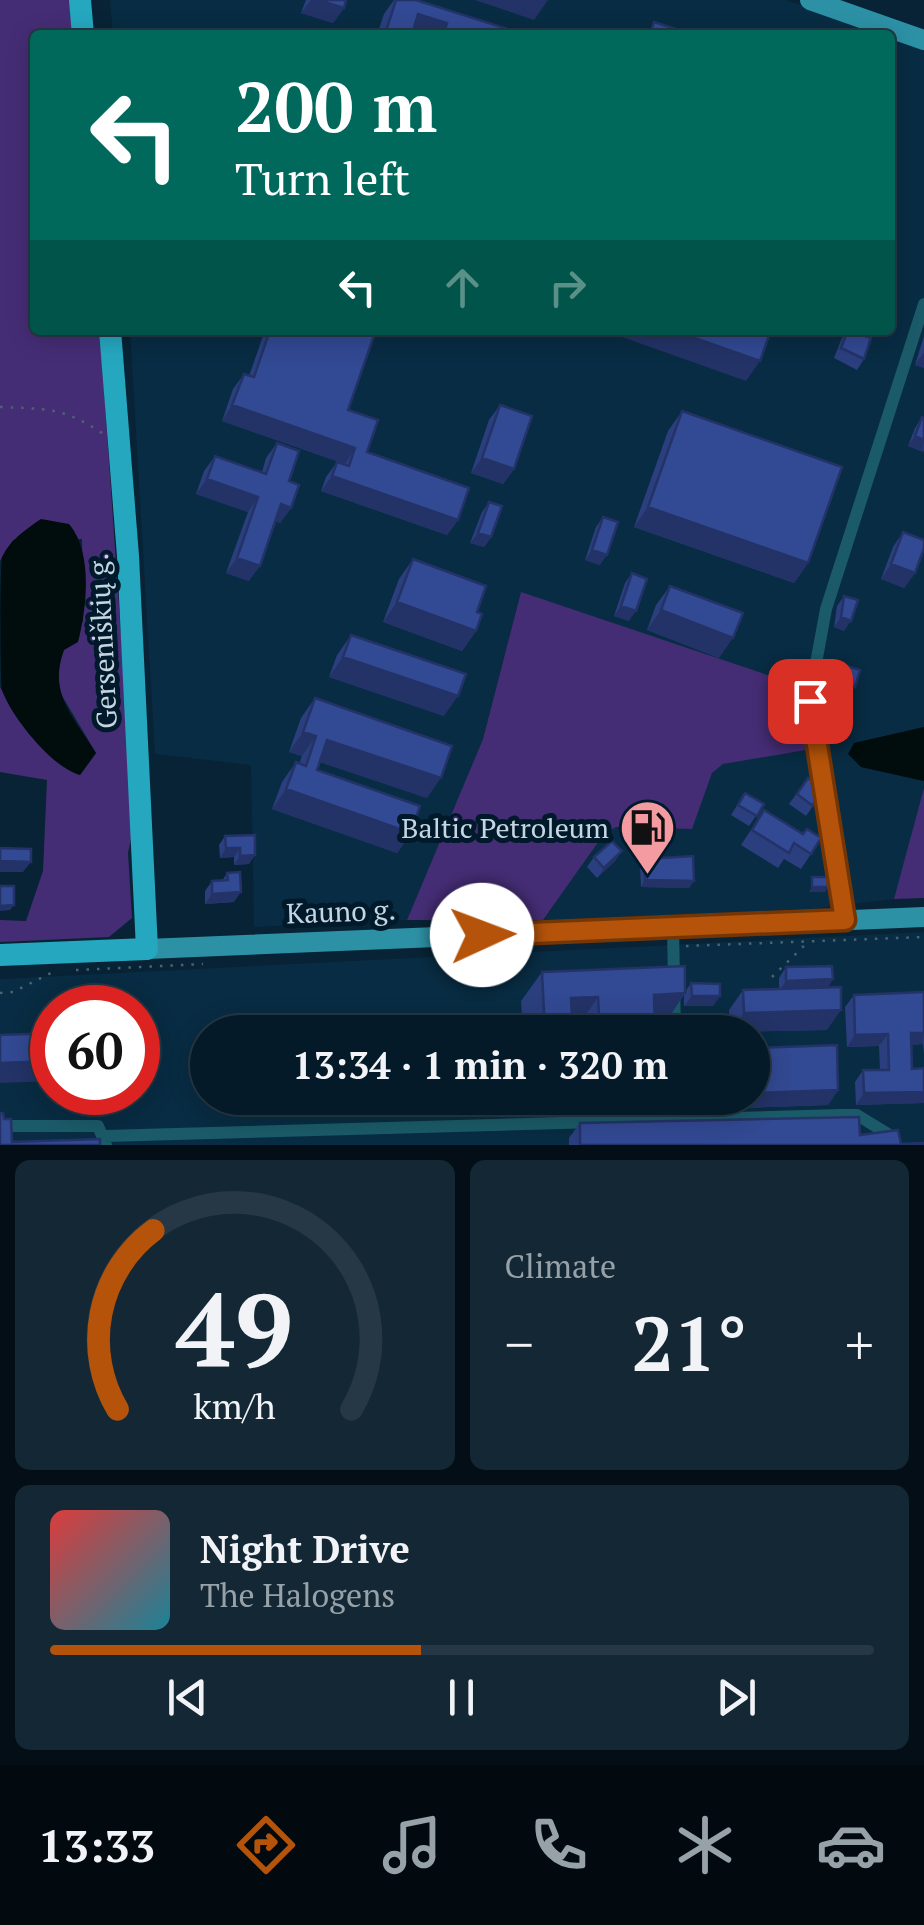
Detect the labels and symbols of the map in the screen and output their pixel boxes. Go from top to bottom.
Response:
street label: Gerseniškių g. [79,552,125,730]
pin [768,659,853,744]
fuel station icon: Baltic Petroleum [618,797,678,876]
place label: Baltic Petroleum [401,809,609,846]
position arrow [430,883,534,987]
street label: Kauno g. [286,891,396,931]
speed limit sign: 60 [30,985,160,1115]

